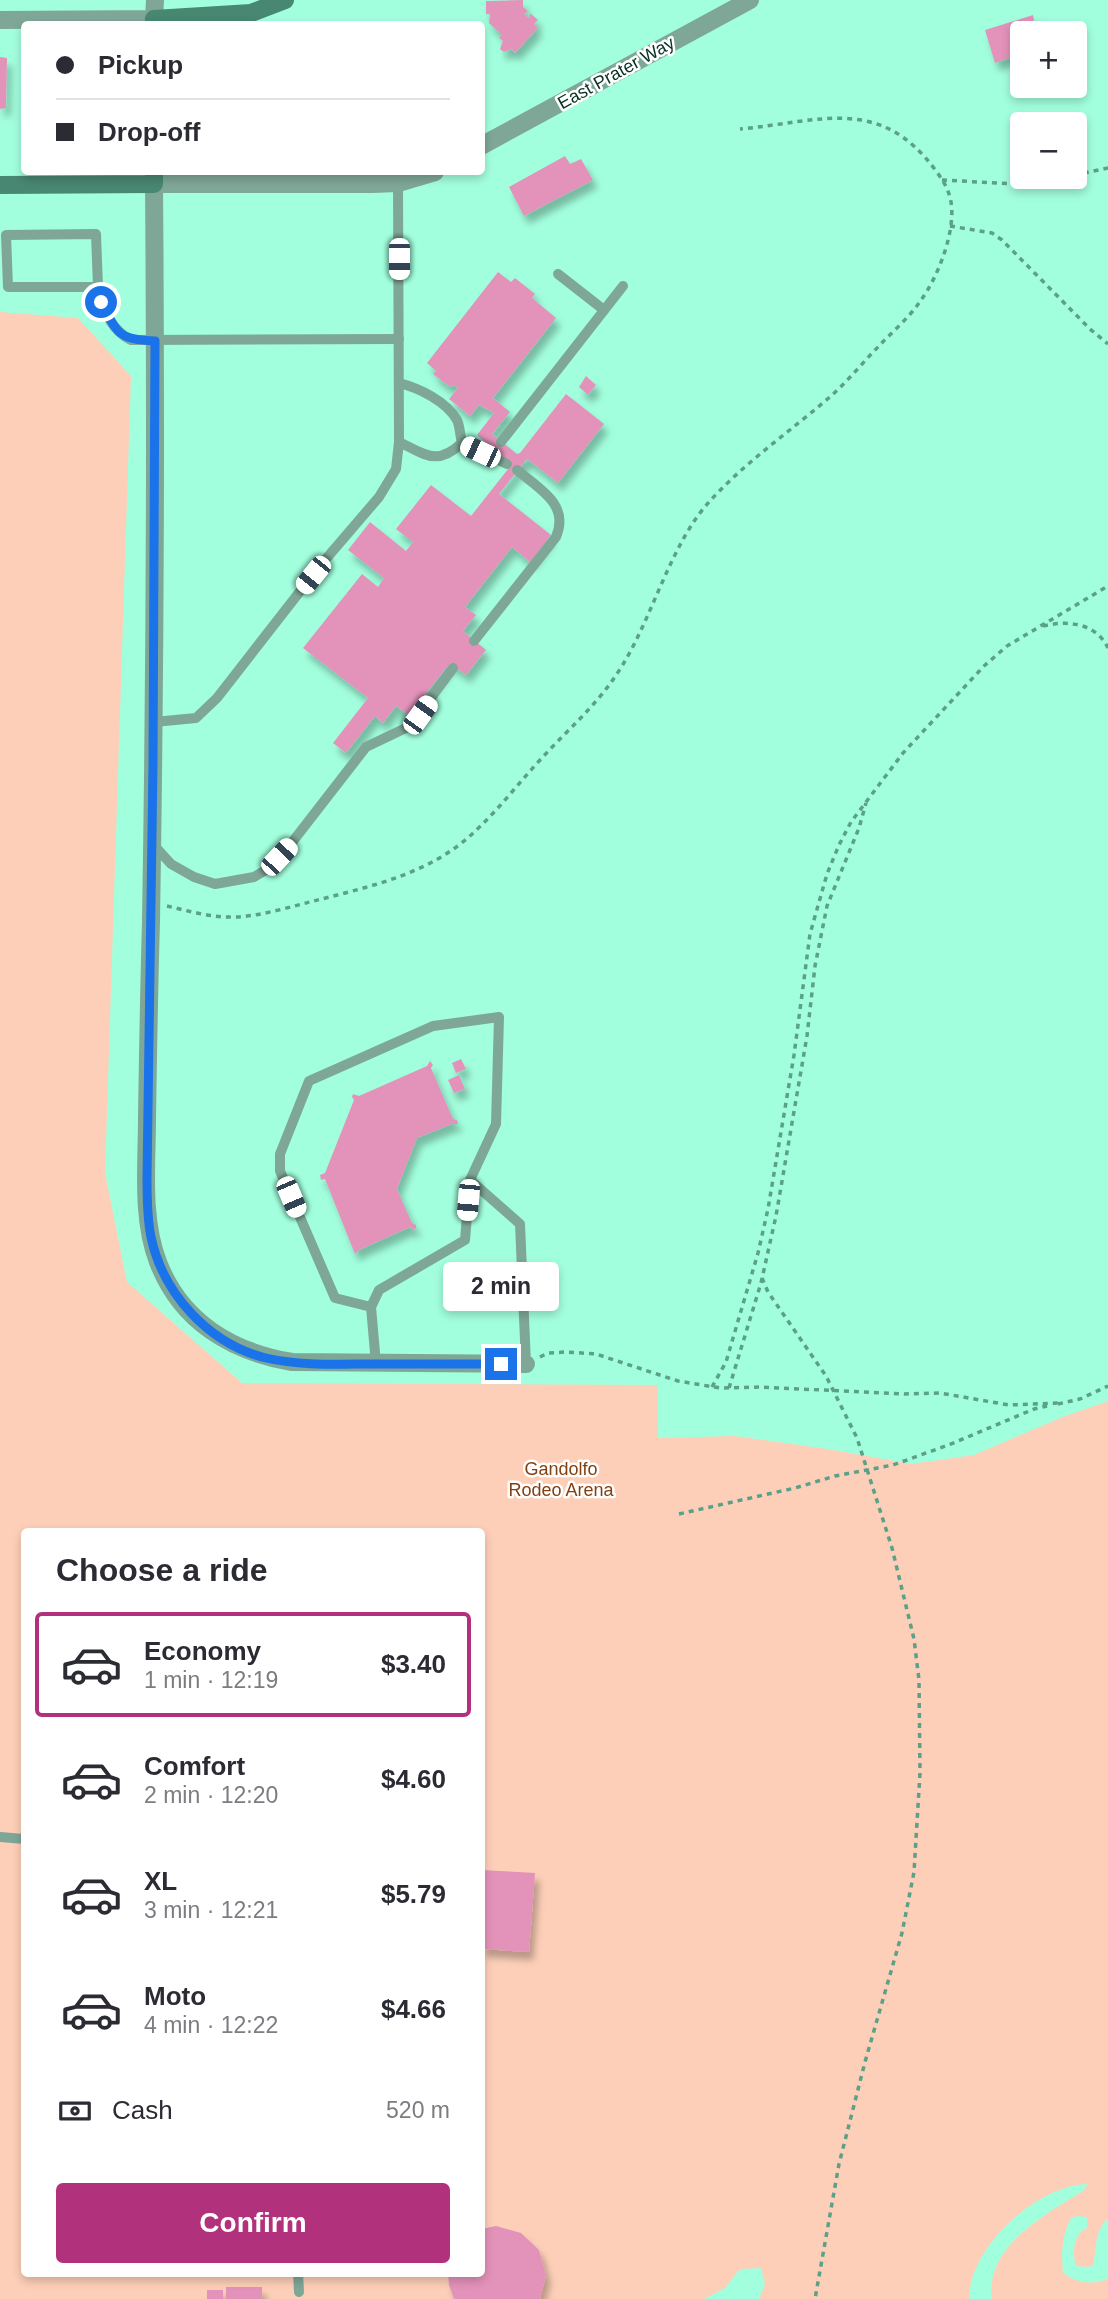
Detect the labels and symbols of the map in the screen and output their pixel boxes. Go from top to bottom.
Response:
street label: East Prater Way [554,33,678,113]
car [389,238,410,280]
route start [85,286,117,318]
car [457,434,504,470]
car [292,552,335,598]
car [400,692,441,738]
car [257,834,302,880]
car [274,1174,309,1220]
car [456,1178,481,1222]
callout: 2 min [443,1262,559,1312]
route end [485,1348,517,1380]
park label: Gandolfo Rodeo Arena [508,1459,615,1500]

